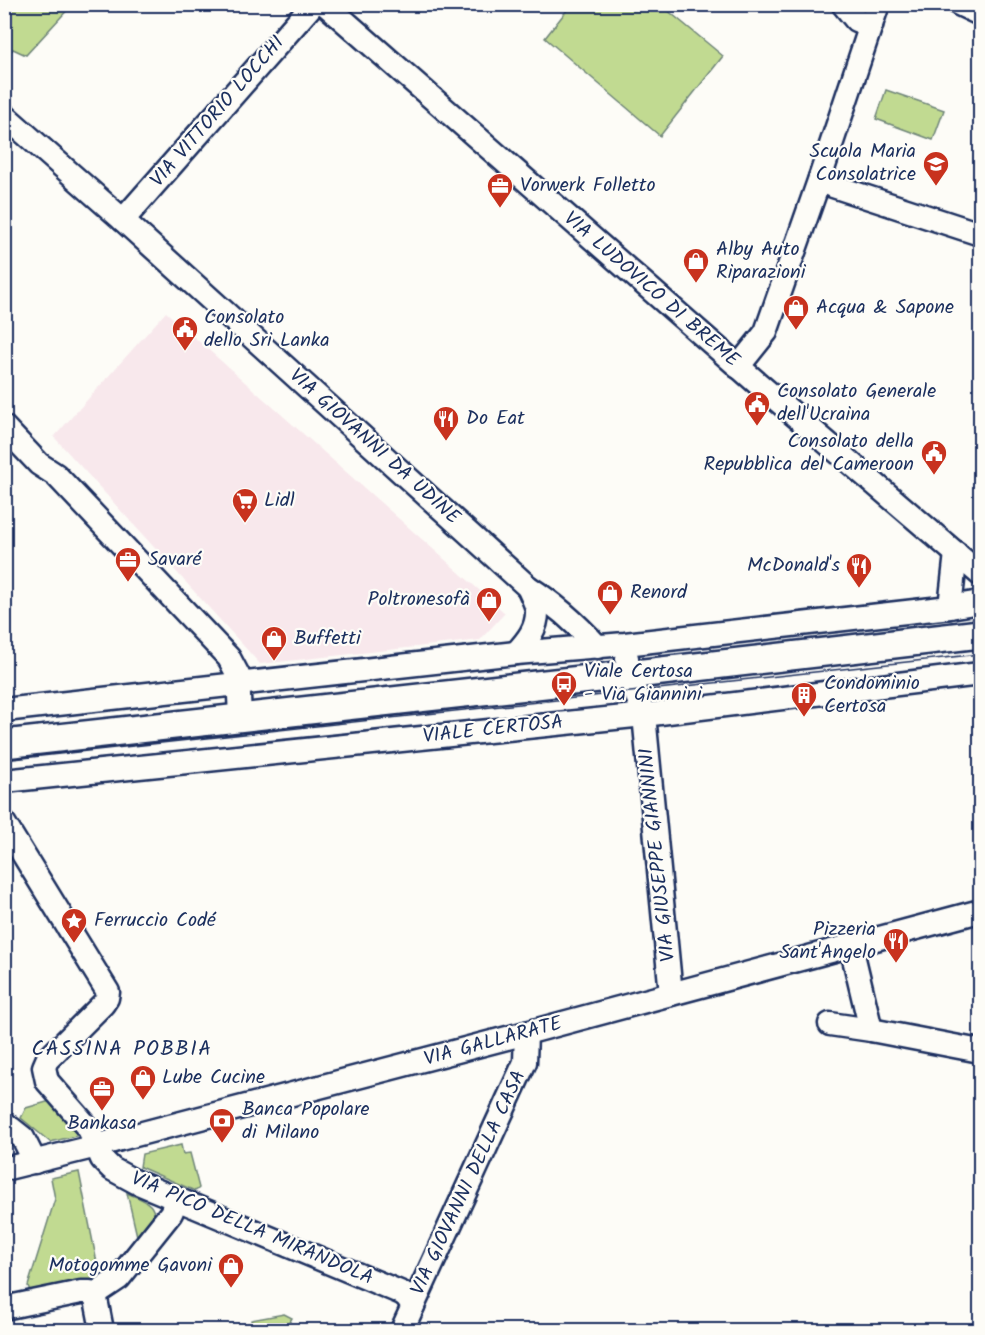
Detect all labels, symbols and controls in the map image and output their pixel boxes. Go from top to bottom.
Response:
street label: VIA VITTORIO LOCCHI [143,29,293,195]
place label: Scuola Maria Consolatrice [810,136,916,191]
school or university icon: Scuola Maria Consolatrice [921,149,951,187]
place label: Vorwerk Folletto [520,170,656,202]
office icon: Vorwerk Folletto [485,171,515,209]
street label: VIA LUDOVICO DI BREME [556,204,747,377]
place label: Alby Auto Riparazioni [716,234,807,289]
shop icon: Alby Auto Riparazioni [681,246,711,284]
place label: Acqua & Sapone [816,292,954,324]
shop icon: Acqua & Sapone [781,293,811,331]
place label: Consolato dello Sri Lanka [204,302,330,357]
public building icon: Consolato dello Sri Lanka [170,314,200,352]
street label: VIA GIOVANNI DA UDINE [281,361,468,534]
place label: Consolato Generale dell'Ucraina [777,376,936,431]
public building icon: Consolato Generale dell'Ucraina [742,389,772,427]
place label: Do Eat [466,403,525,435]
restaurant icon: Do Eat [431,404,461,442]
place label: Consolato della Repubblica del Cameroon [704,426,914,481]
public building icon: Consolato della Repubblica del Cameroon [919,438,949,476]
place label: Lidl [264,485,295,517]
supermarket icon: Lidl [230,486,260,524]
place label: Savaré [148,544,202,576]
office icon: Savaré [113,545,143,583]
place label: McDonald's [747,550,840,582]
restaurant icon: McDonald's [844,551,874,589]
place label: Renord [630,577,688,609]
shop icon: Renord [595,578,625,616]
place label: Poltronesofà [368,584,470,616]
shop icon: Poltronesofà [474,585,504,623]
place label: Buffetti [294,623,362,655]
shop icon: Buffetti [259,624,289,662]
place label: Viale Certosa - Via Giannini [584,656,703,711]
place label: Condominio Certosa [824,668,920,723]
bus stop icon: Viale Certosa - Via Giannini [549,669,579,707]
building icon: Condominio Certosa [789,680,819,718]
street label: VIALE CERTOSA [421,707,565,753]
street label: VIA GIUSEPPE GIANNINI [631,747,685,963]
place label: Ferruccio Codé [94,905,217,937]
place icon: Ferruccio Codé [59,906,89,944]
place label: Pizzeria Sant'Angelo [779,914,876,969]
restaurant icon: Pizzeria Sant'Angelo [881,926,911,964]
street label: VIA GALLARATE [420,1008,567,1076]
district label: CASSINA POBBIA [32,1033,212,1066]
place label: Lube Cucine [162,1062,265,1094]
shop icon: Lube Cucine [128,1063,158,1101]
street label: VIA GIOVANNI DELLA CASA [403,1065,535,1301]
office icon: Bankasa [87,1074,117,1112]
place label: Banca Popolare di Milano [242,1094,370,1149]
bank icon: Banca Popolare di Milano [207,1106,237,1144]
place label: Bankasa [67,1108,137,1140]
street label: VIA PICO DELLA MIRANDOLA [126,1163,378,1295]
place label: Motogomme Gavoni [48,1250,213,1282]
shop icon: Motogomme Gavoni [216,1251,246,1289]

